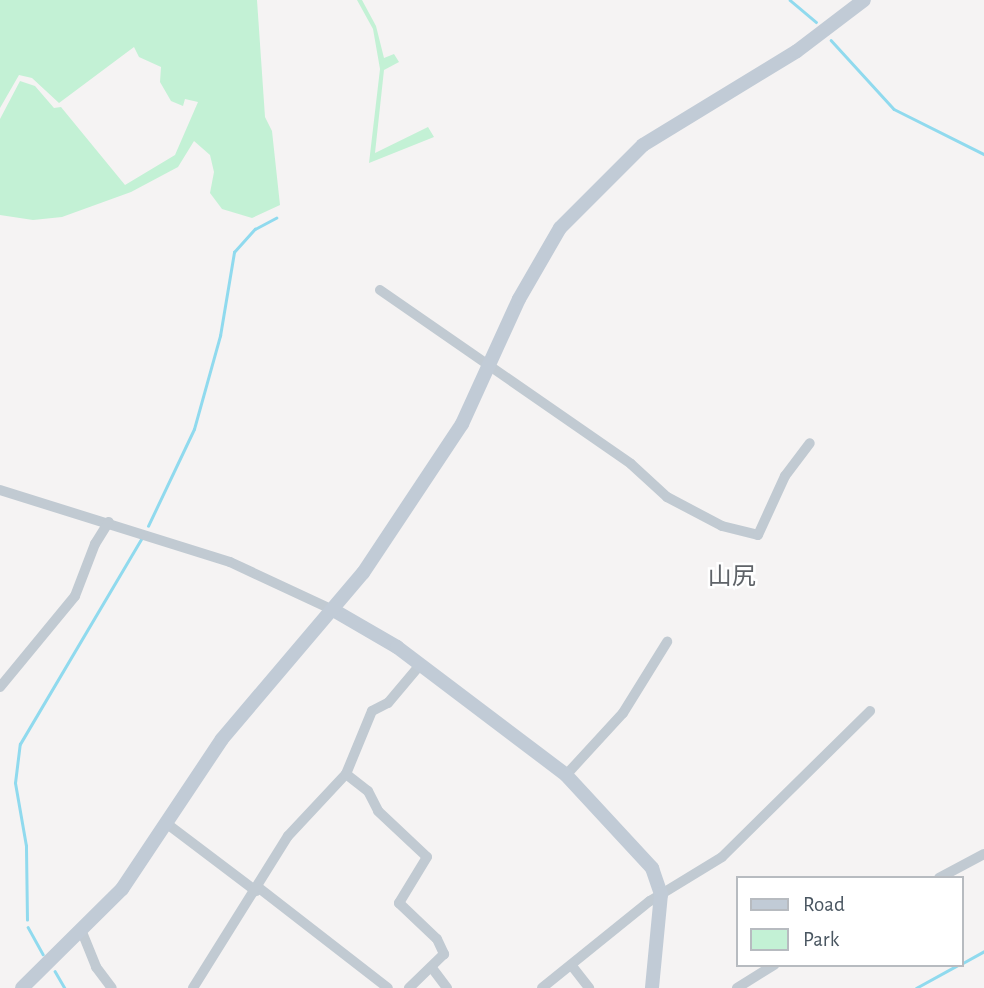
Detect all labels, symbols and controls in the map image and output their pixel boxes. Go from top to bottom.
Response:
district label: 山尻 [708,564,756,592]
legend [736,876,963,967]
text: Road [803,894,845,915]
text: Park [803,929,839,950]

